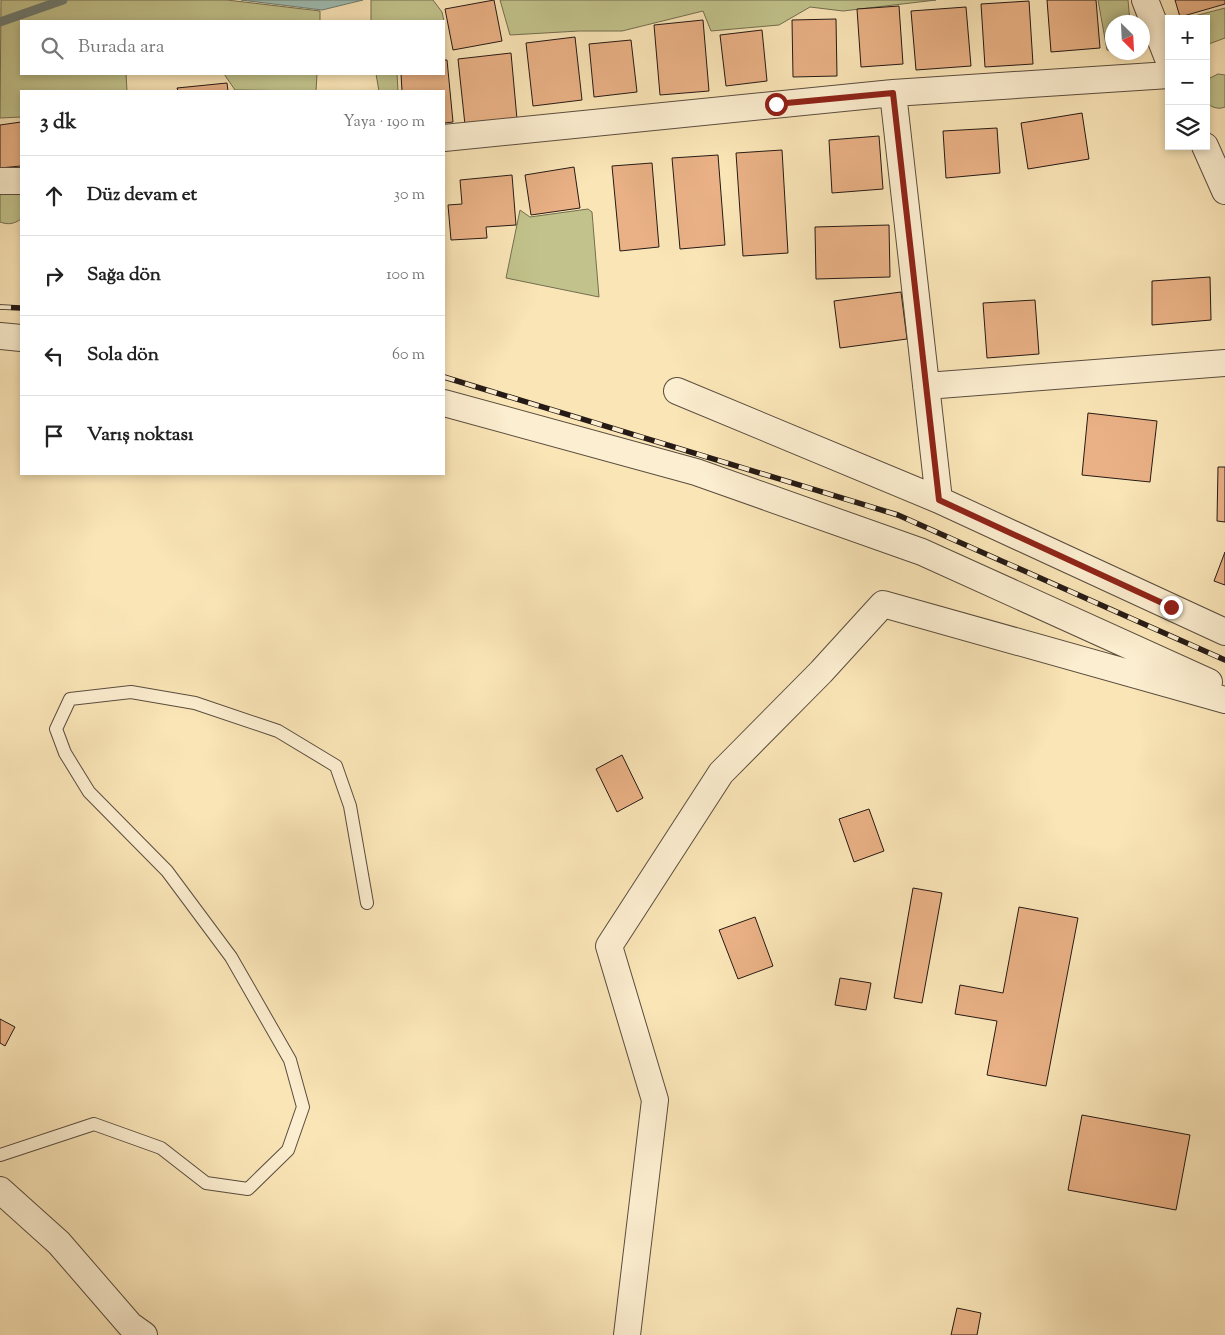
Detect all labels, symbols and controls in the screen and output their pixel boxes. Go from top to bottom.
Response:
north arrow [1105,15,1150,60]
map controls [1165,15,1210,150]
button: + [1165,15,1210,60]
search box [20,20,445,75]
icon: search [38,34,66,62]
text: Burada ara [78,34,164,61]
button: − [1165,60,1210,105]
route start [765,93,788,116]
button: layers [1165,105,1210,150]
text: 3 dk [40,108,76,138]
text: Yaya · 190 m [343,111,425,134]
icon: ahead [40,182,68,210]
text: Düz devam et [87,182,197,209]
text: 30 m [394,184,425,207]
icon: right [40,262,68,290]
text: Sağa dön [87,262,161,289]
text: 100 m [386,264,425,287]
icon: left [40,342,68,370]
text: Sola dön [87,342,159,369]
text: 60 m [392,344,425,367]
icon: arrive [40,422,68,450]
text: Varış noktası [87,422,193,449]
route end [1160,596,1183,619]

